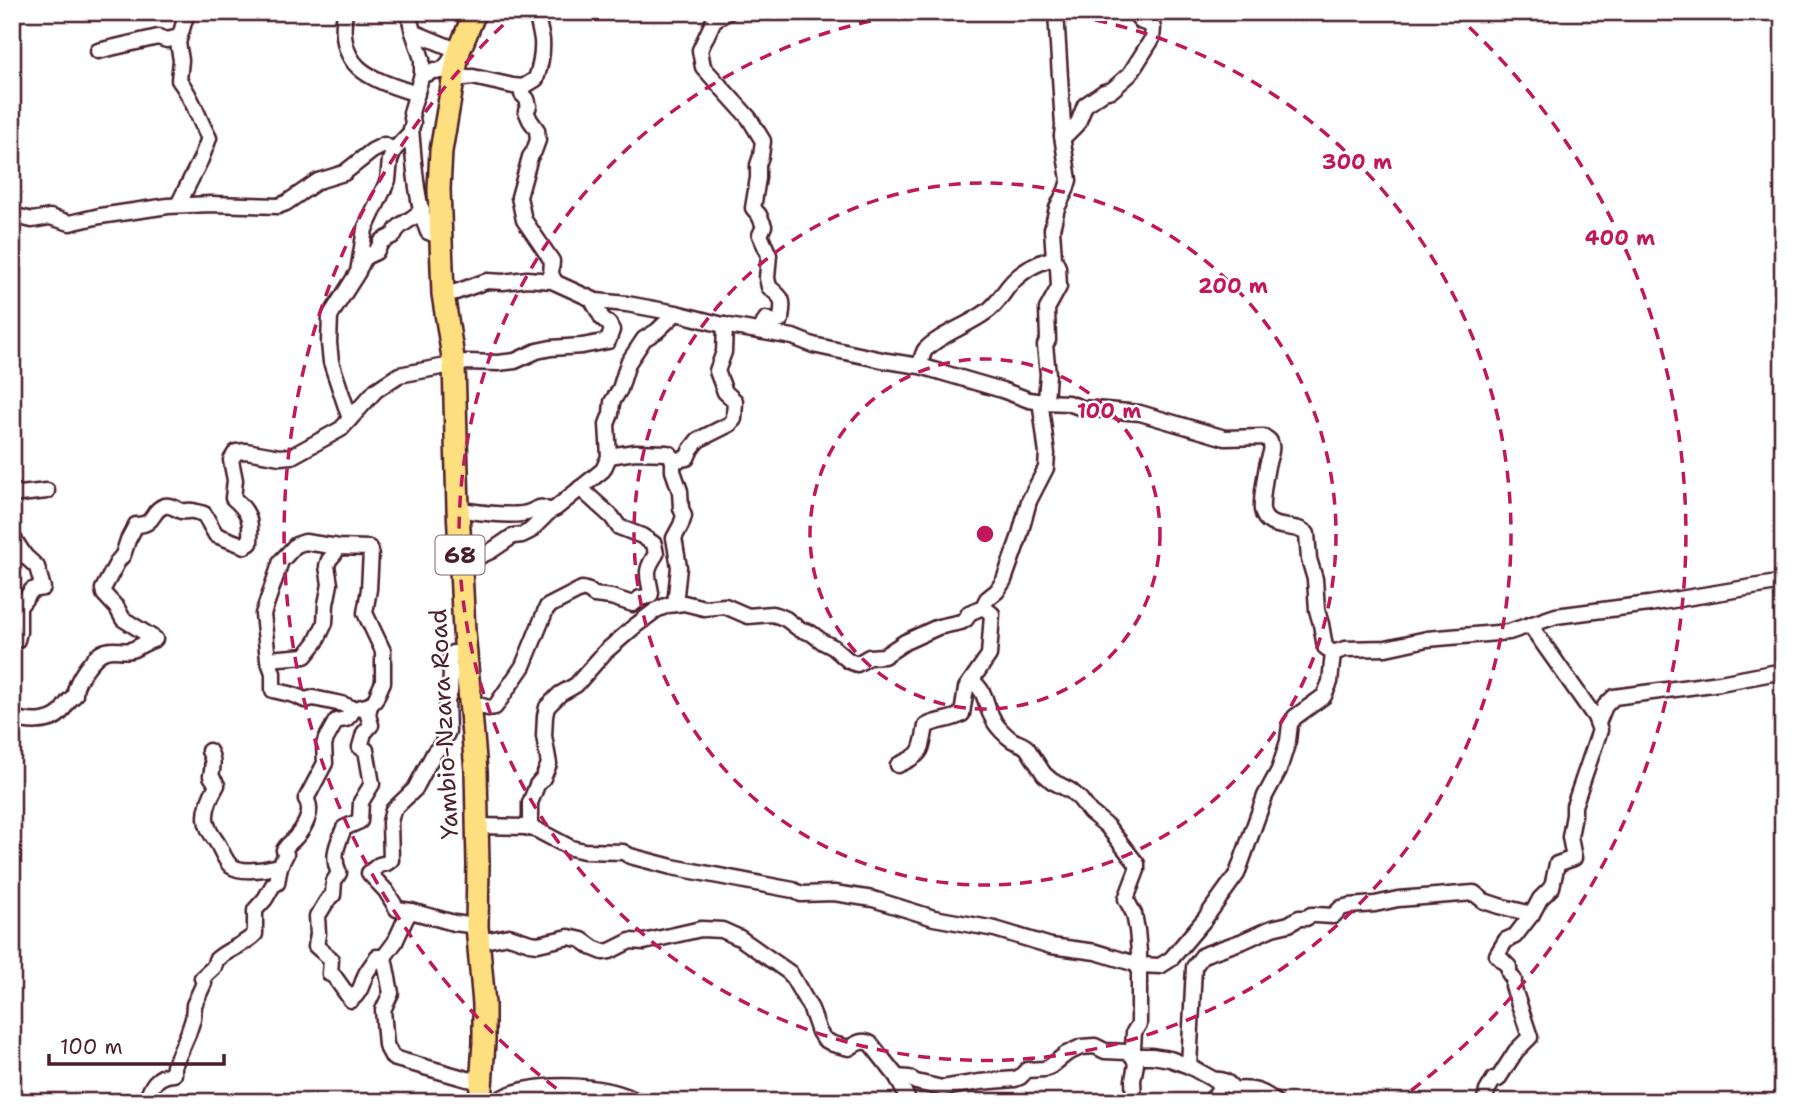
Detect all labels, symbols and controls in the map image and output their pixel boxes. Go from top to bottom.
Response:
text: 300 m [1322,148,1392,176]
text: 400 m [1585,224,1655,252]
text: 200 m [1198,272,1268,300]
text: 100 m [1077,397,1141,425]
centre of rings [973,522,997,546]
road number: 68 [435,536,484,575]
street label: Yambio-Nzara Road [422,608,466,840]
scale bar [49,1023,224,1067]
text: 100 m [60,1033,123,1061]

